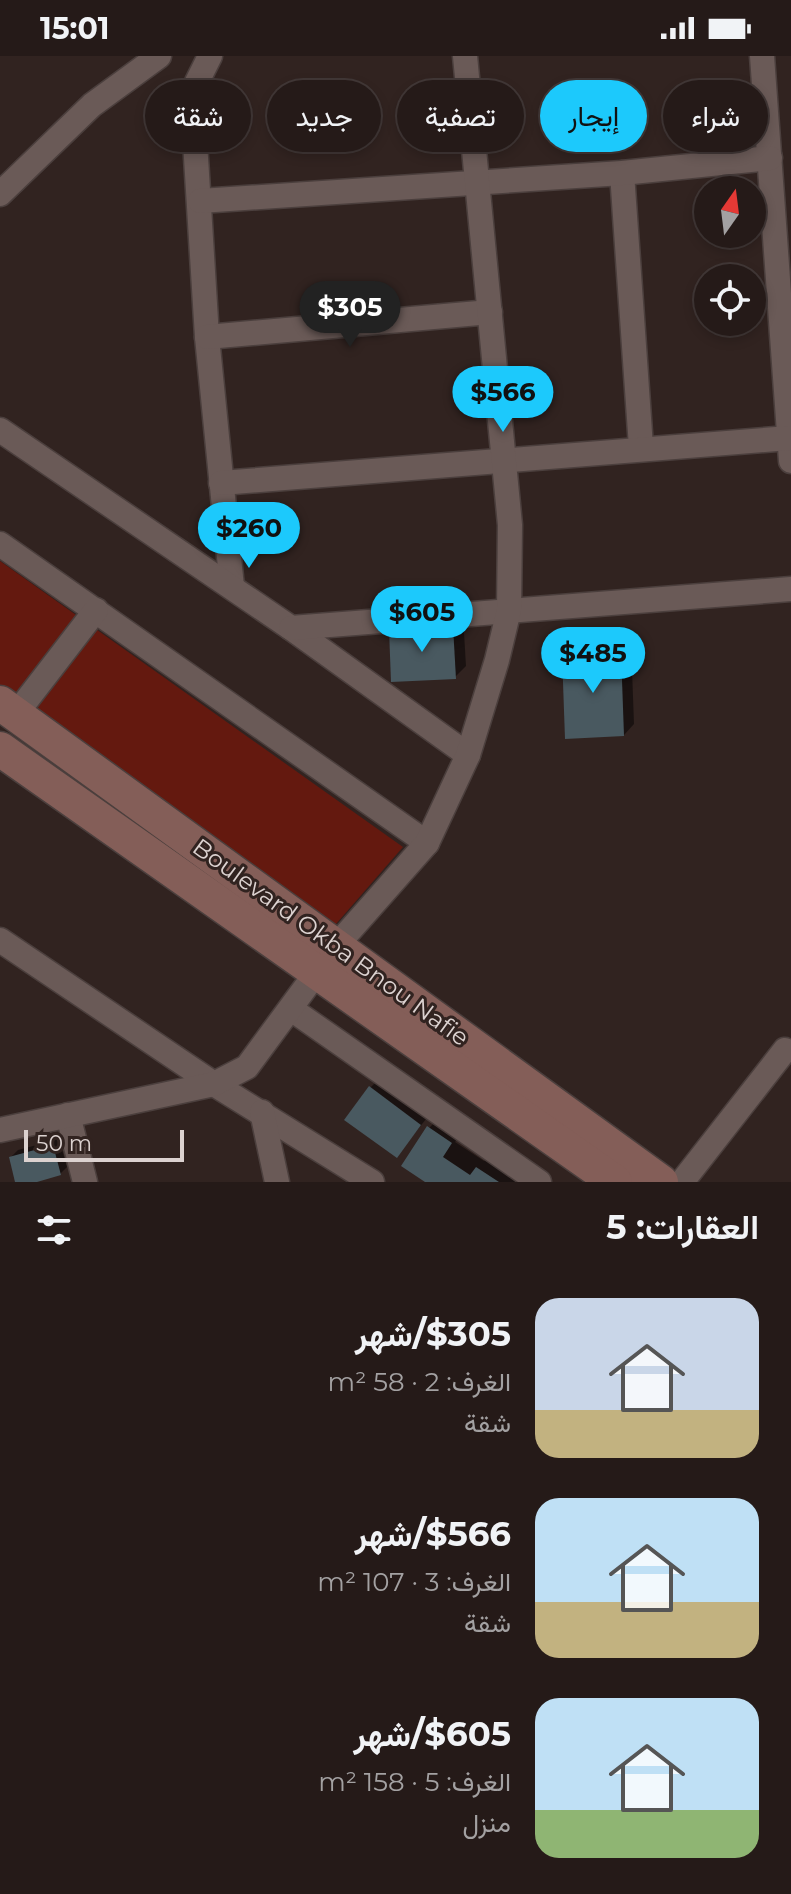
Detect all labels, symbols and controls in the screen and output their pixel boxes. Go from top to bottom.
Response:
text: 15:01 [40,10,109,47]
chip: شقة [145,80,251,152]
chip: جديد [267,80,381,152]
chip: تصفية [397,80,524,152]
chip: إيجار [540,80,647,152]
chip: شراء [663,80,768,152]
north arrow [694,176,766,248]
map controls [694,176,766,336]
button: locate [694,264,766,336]
pin: $305 [303,281,397,349]
text: $305 [317,291,383,323]
pin: $566 [456,366,550,434]
text: $566 [470,376,536,408]
pin: $260 [202,502,296,570]
text: $260 [216,512,282,544]
pin: $605 [375,586,469,654]
text: $605 [389,596,455,628]
pin: $485 [546,627,640,695]
text: $485 [559,637,627,669]
street label: Boulevard Okba Bnou Nafie [187,832,475,1052]
scale bar [24,1126,184,1162]
text: 50 m [36,1130,92,1157]
text: العقارات: 5 [606,1206,759,1248]
icon: filters [32,1208,76,1252]
text: $305/شهر [355,1313,511,1355]
icon: home [599,1330,695,1426]
text: الغرف: 2 · 58 m² [328,1366,511,1398]
text: شقة [464,1407,511,1439]
text: $566/شهر [355,1513,511,1555]
icon: home [599,1530,695,1626]
text: الغرف: 3 · 107 m² [317,1566,511,1598]
text: شقة [464,1607,511,1639]
text: $605/شهر [353,1713,511,1755]
icon: home [599,1730,695,1826]
text: الغرف: 5 · 158 m² [318,1766,511,1798]
text: منزل [462,1807,511,1839]

